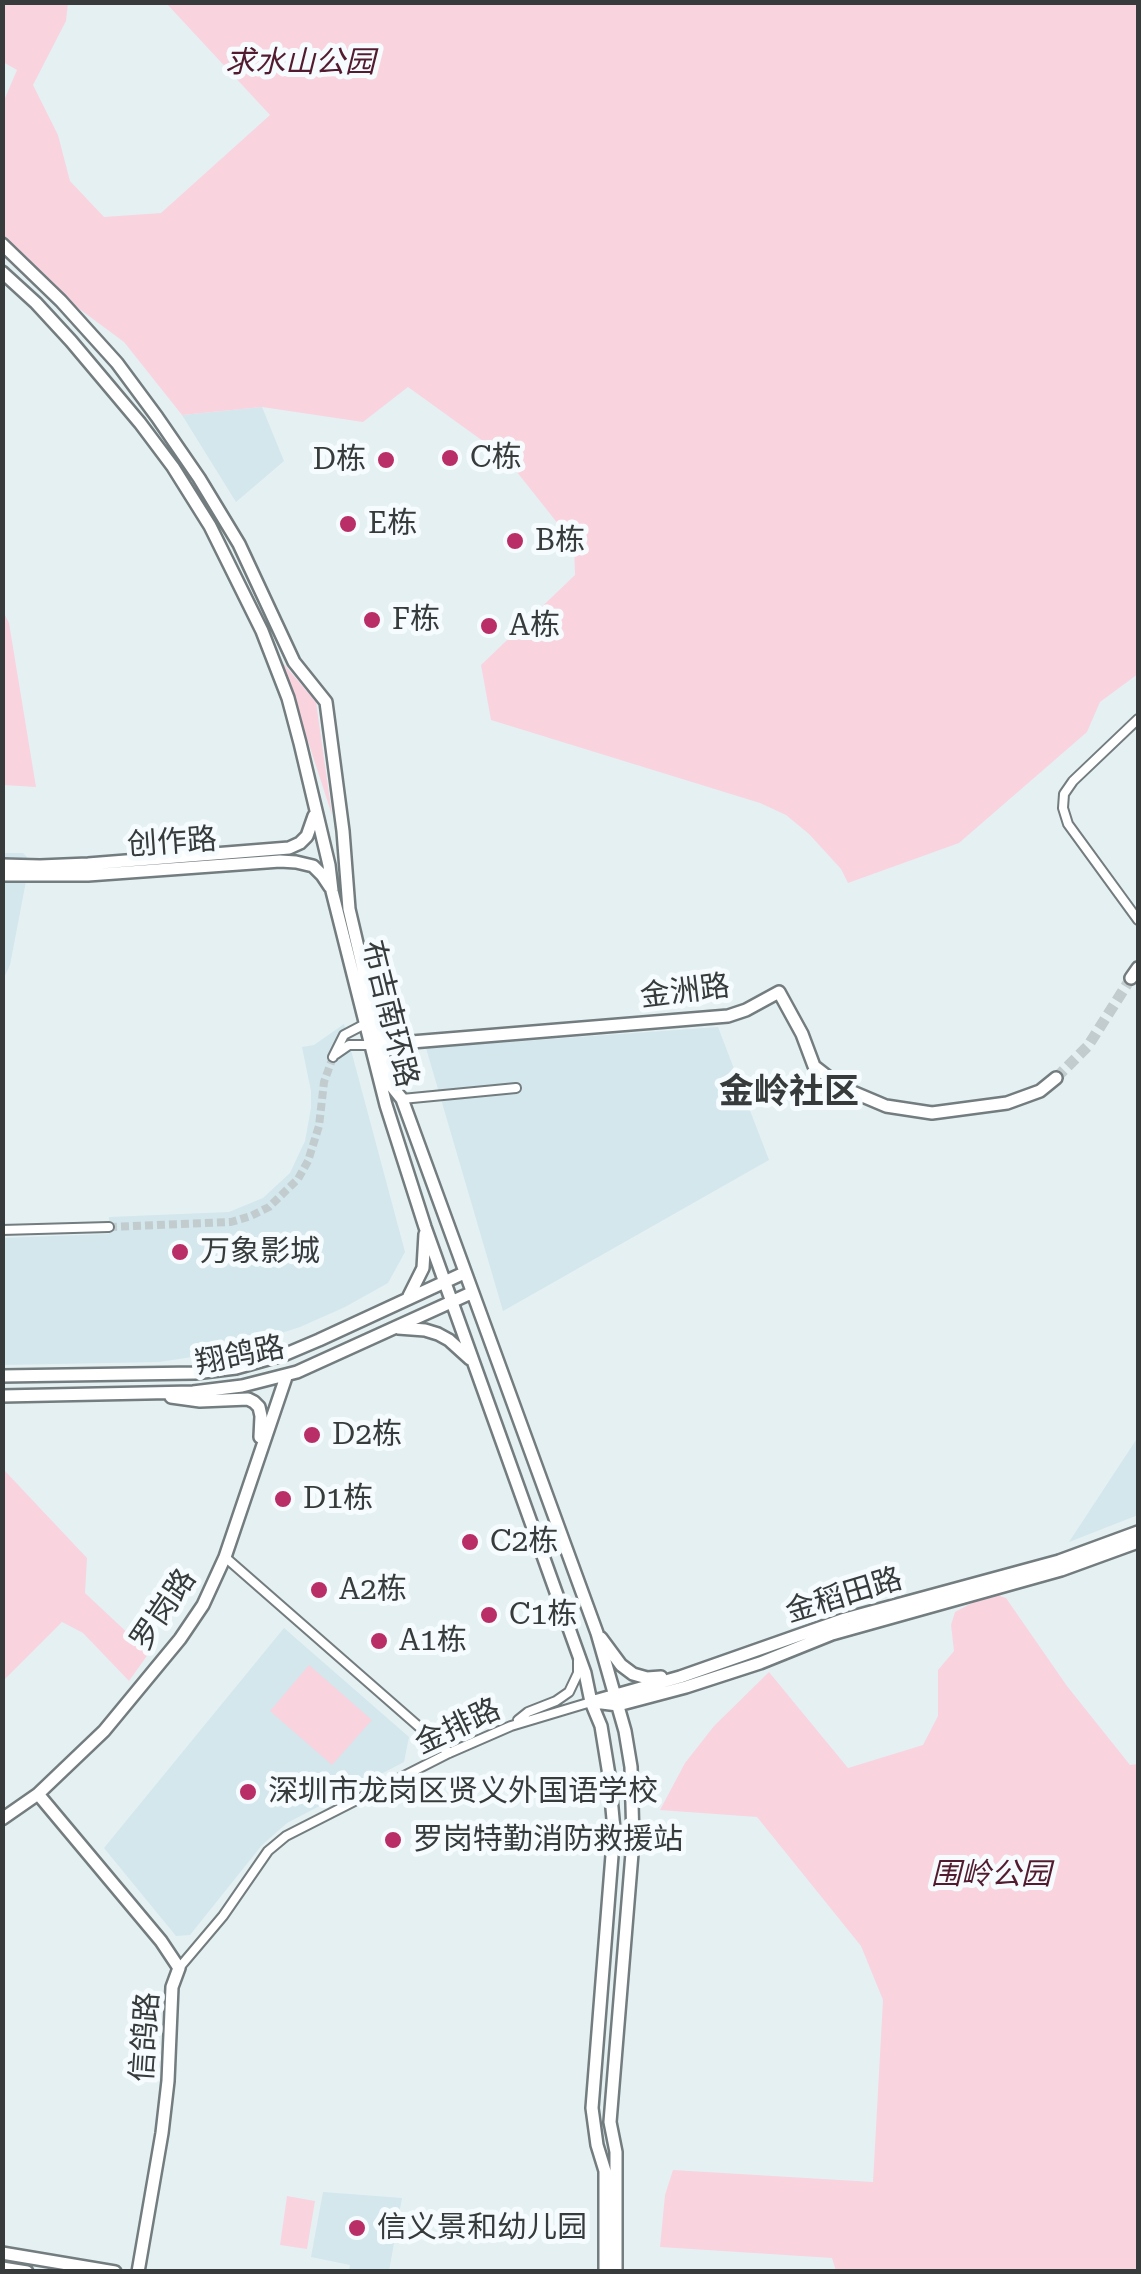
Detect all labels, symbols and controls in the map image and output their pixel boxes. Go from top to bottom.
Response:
park label: 求水山公园 [225,45,375,81]
place label: C栋 [470,440,522,476]
place label: D栋 [313,442,366,478]
marker: C栋 [439,447,461,469]
marker: D栋 [375,449,397,471]
place label: E栋 [368,506,417,542]
marker: E栋 [337,513,359,535]
place label: B栋 [535,523,585,559]
marker: B栋 [504,530,526,552]
place label: F栋 [392,602,440,638]
place label: A栋 [509,608,560,644]
marker: F栋 [361,609,383,631]
marker: A栋 [478,615,500,637]
street label: 创作路 [126,822,218,864]
street label: 布吉南环路 [353,937,425,1091]
street label: 金洲路 [638,969,732,1015]
district label: 金岭社区 [719,1072,859,1114]
place label: 万象影城 [200,1234,320,1270]
marker: 万象影城 [169,1241,191,1263]
street label: 翔鸽路 [192,1330,288,1382]
place label: D2栋 [332,1417,402,1453]
marker: D2栋 [301,1424,323,1446]
place label: D1栋 [303,1481,373,1517]
marker: D1栋 [272,1488,294,1510]
place label: C2栋 [490,1524,558,1560]
marker: C2栋 [459,1531,481,1553]
street label: 金稻田路 [781,1561,907,1631]
street label: 罗岗路 [124,1563,204,1657]
place label: A2栋 [339,1572,407,1608]
marker: A2栋 [308,1579,330,1601]
place label: C1栋 [509,1597,577,1633]
marker: C1栋 [478,1604,500,1626]
place label: A1栋 [399,1623,467,1659]
marker: A1栋 [368,1630,390,1652]
street label: 金排路 [410,1692,506,1762]
place label: 深圳市龙岗区贤义外国语学校 [268,1774,658,1810]
marker: 深圳市龙岗区贤义外国语学校 [237,1781,259,1803]
place label: 罗岗特勤消防救援站 [413,1822,683,1858]
marker: 罗岗特勤消防救援站 [382,1829,404,1851]
park label: 围岭公园 [931,1857,1051,1893]
street label: 信鸽路 [125,1991,167,2083]
place label: 信义景和幼儿园 [377,2210,587,2246]
marker: 信义景和幼儿园 [346,2217,368,2239]

